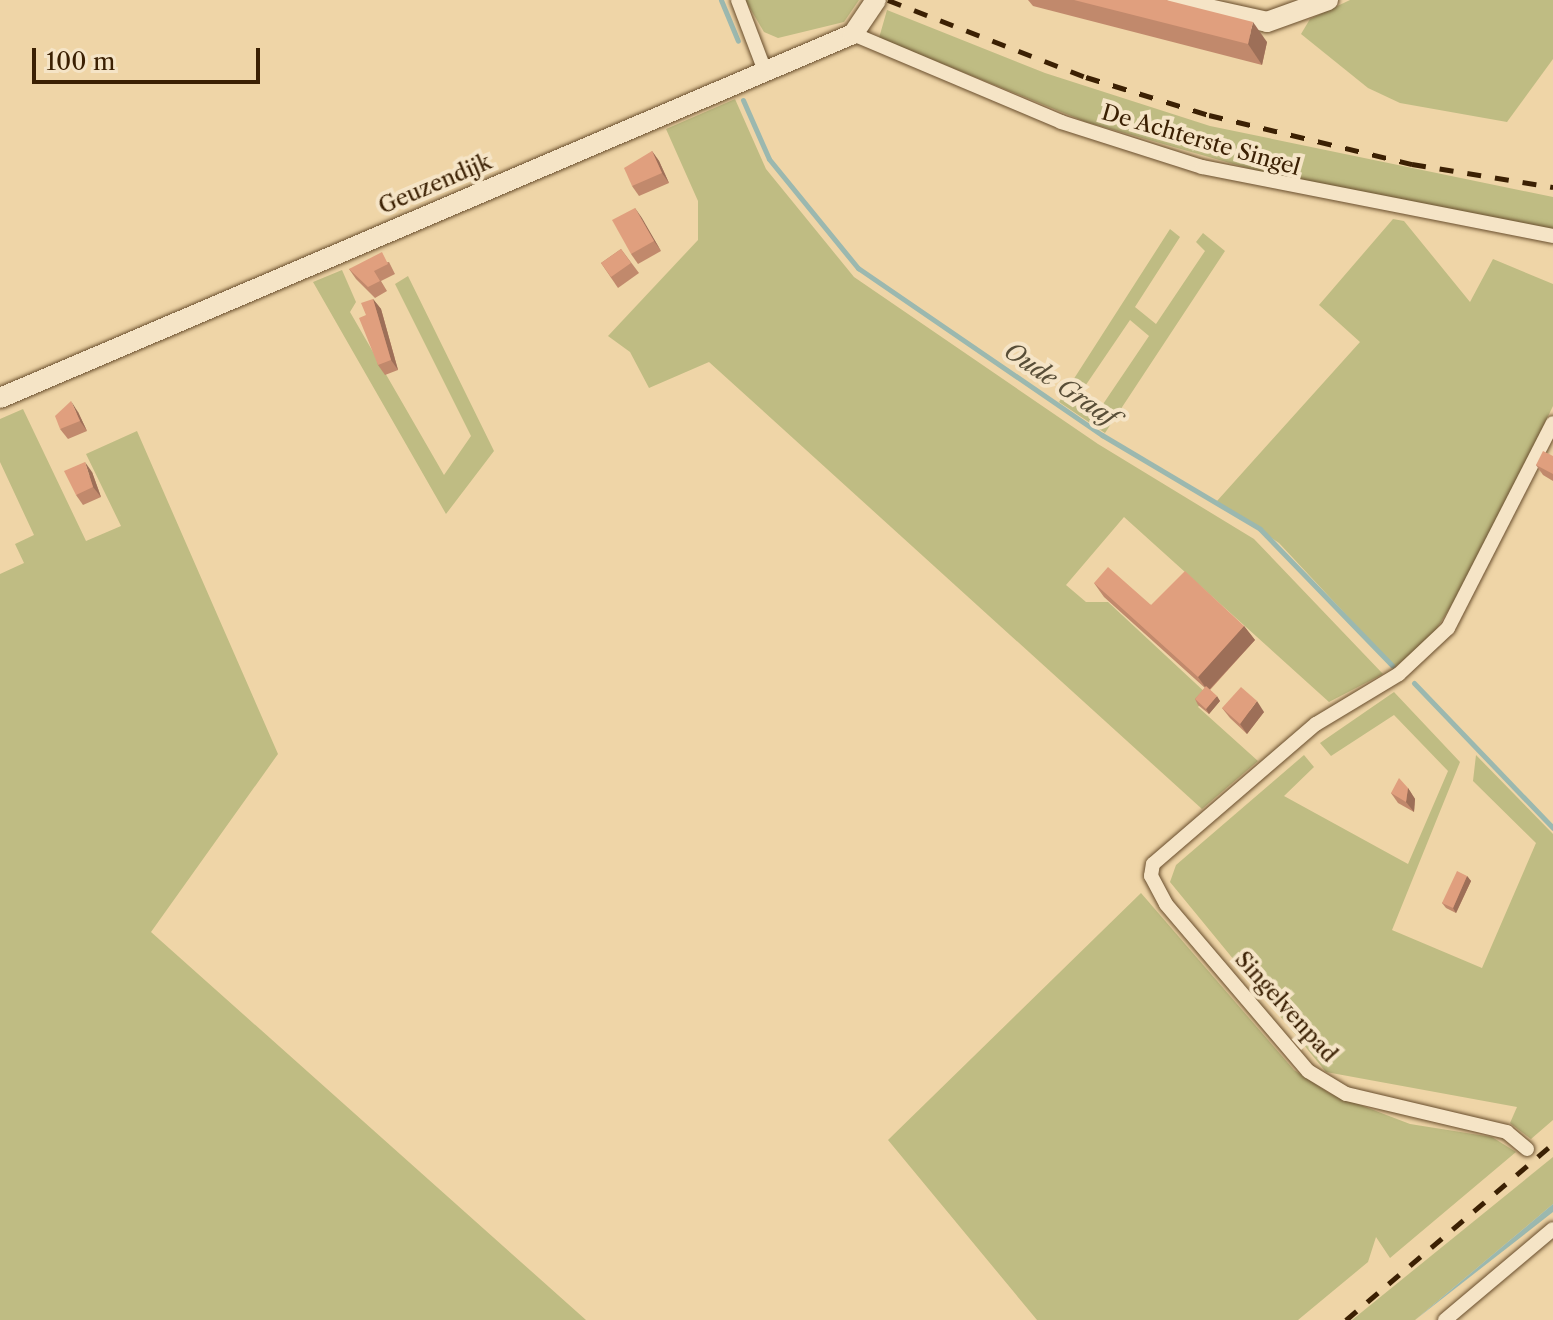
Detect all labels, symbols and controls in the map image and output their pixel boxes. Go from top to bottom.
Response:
scale bar [36,32,264,82]
text: 100 m [46,47,115,76]
street label: De Achterste Singel [1098,99,1304,181]
street label: Geuzendijk [375,148,495,220]
water label: Oude Graaf [999,336,1121,432]
street label: Singelvenpad [1229,946,1343,1068]

